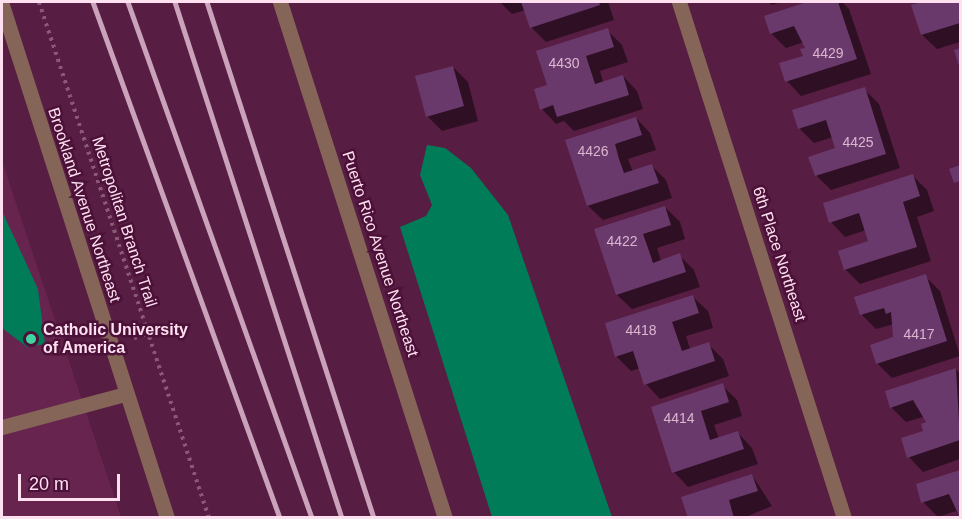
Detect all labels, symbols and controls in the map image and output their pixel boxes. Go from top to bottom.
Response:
house number: 4429 [812,45,844,61]
house number: 4430 [548,55,580,71]
street label: Brookland Avenue Northeast [43,105,125,305]
street label: Metropolitan Branch Trail [87,134,161,310]
house number: 4425 [842,134,874,150]
house number: 4426 [577,143,609,159]
street label: Puerto Rico Avenue Northeast [338,148,422,360]
street label: 6th Place Northeast [748,184,810,324]
house number: 4422 [606,233,638,249]
place label: Catholic University of America [43,320,188,358]
house number: 4418 [625,322,657,338]
house number: 4417 [903,326,935,342]
marker: Catholic University of America [24,332,38,346]
house number: 4414 [663,410,695,426]
scale bar [21,462,123,500]
text: 20 m [29,474,69,494]

